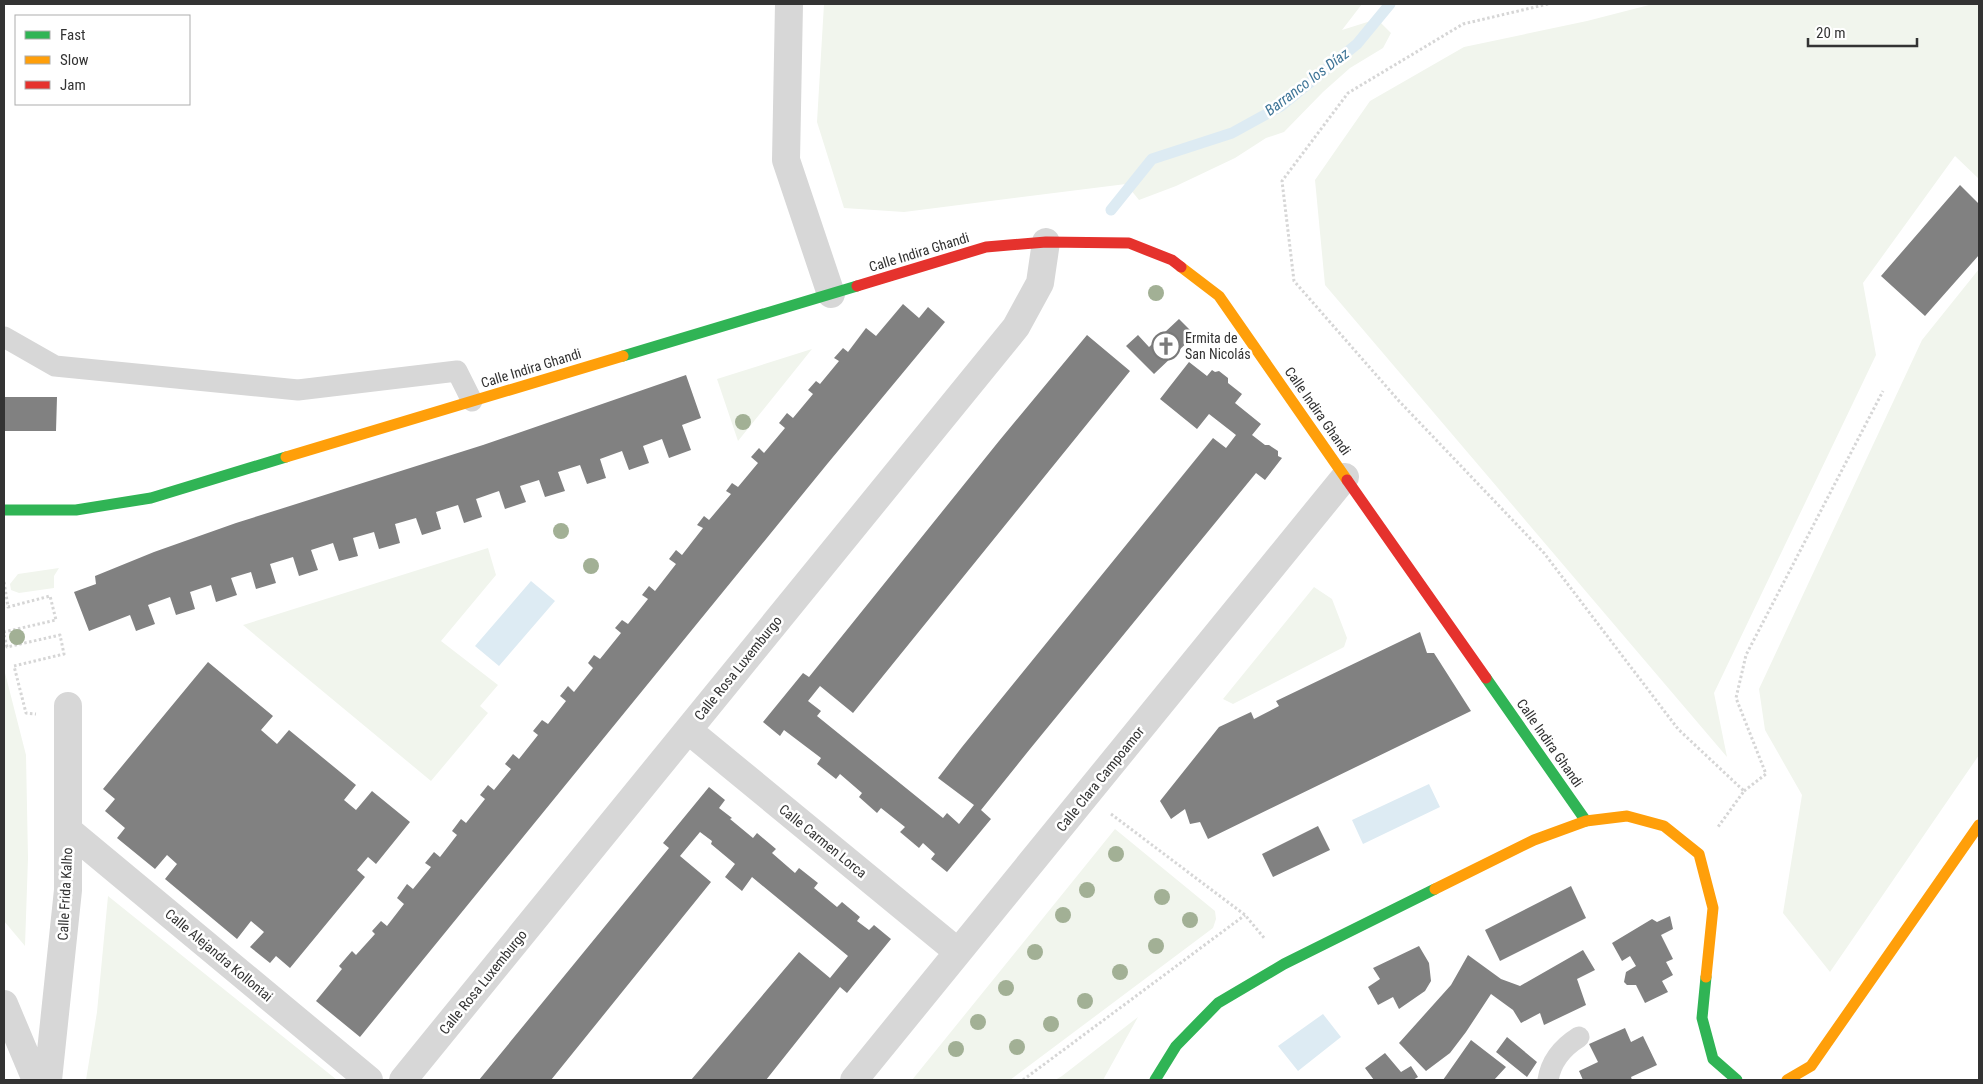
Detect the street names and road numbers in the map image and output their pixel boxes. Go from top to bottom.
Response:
street label: Calle Indira Ghandi [867,229,971,275]
street label: Calle Indira Ghandi [479,345,583,391]
street label: Calle Indira Ghandi [1282,364,1354,458]
street label: Calle Rosa Luxemburgo [691,613,785,723]
street label: Calle Indira Ghandi [1514,696,1586,790]
street label: Calle Clara Campoamor [1053,723,1147,835]
street label: Calle Carmen Lorca [776,801,870,881]
street label: Calle Frida Kalho [55,847,75,941]
street label: Calle Alejandra Kollontai [162,905,276,1005]
street label: Calle Rosa Luxemburgo [436,927,530,1037]

